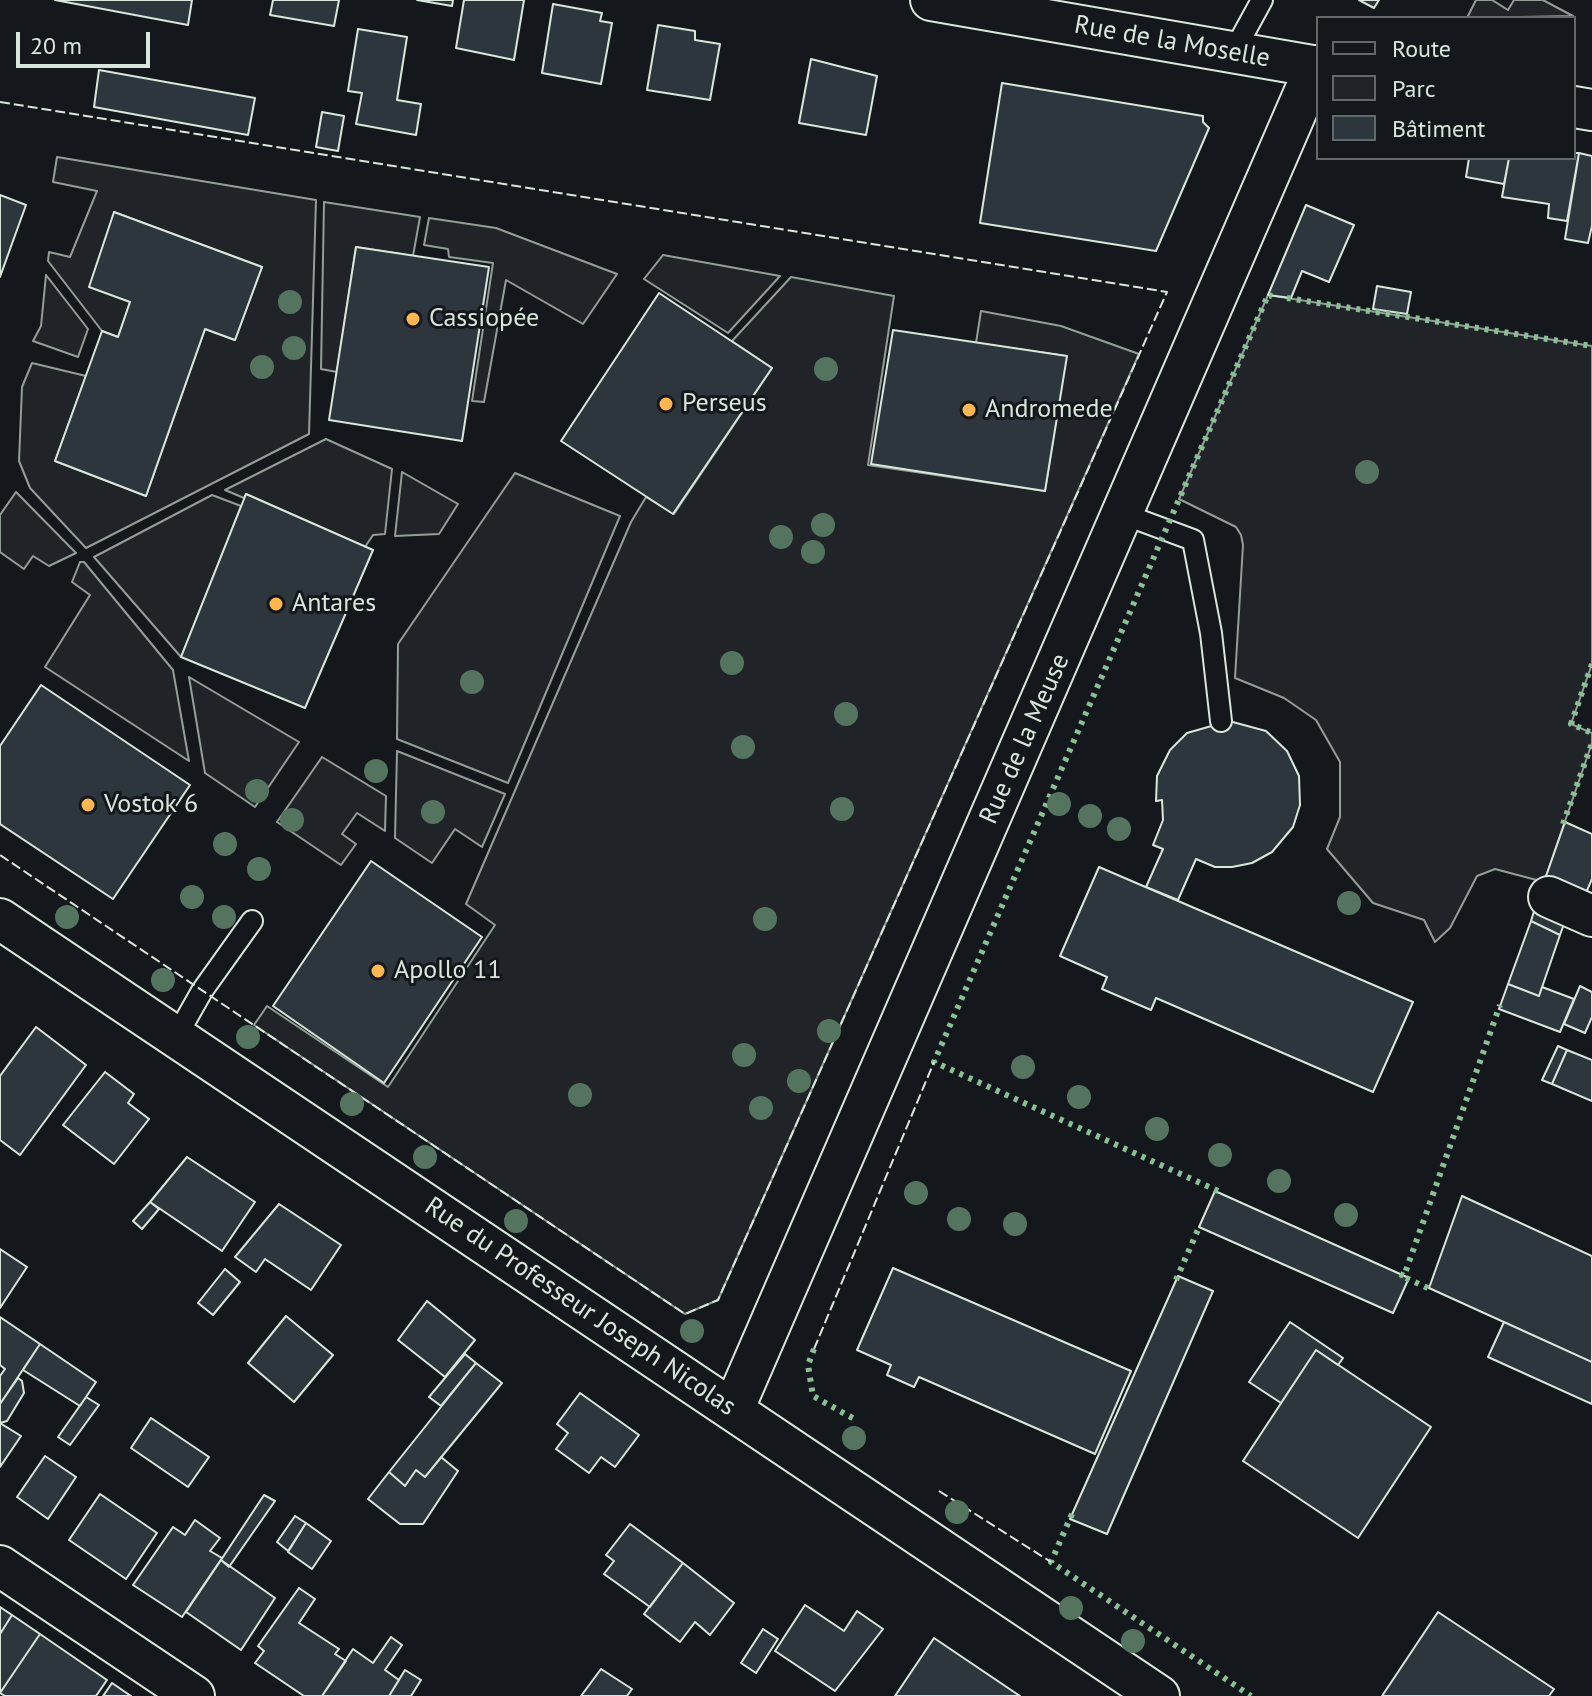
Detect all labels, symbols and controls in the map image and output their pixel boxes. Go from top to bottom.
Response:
street label: Rue de la Moselle [1072,9,1272,75]
scale bar [20,16,154,66]
legend [1316,16,1576,160]
text: 20 m [30,30,82,61]
text: Route [1392,33,1451,64]
text: Parc [1392,73,1435,104]
text: Bâtiment [1392,113,1485,144]
place label: Cassiopée [429,303,539,335]
marker: Cassiopée [404,310,422,328]
place label: Perseus [682,388,767,420]
place label: Andromede [985,394,1113,426]
marker: Perseus [657,395,675,413]
marker: Andromede [960,401,978,419]
place label: Antares [292,588,376,620]
marker: Antares [267,595,285,613]
street label: Rue de la Meuse [974,649,1076,829]
place label: Vostok 6 [104,789,198,821]
marker: Vostok 6 [79,796,97,814]
place label: Apollo 11 [394,955,502,987]
marker: Apollo 11 [369,962,387,980]
street label: Rue du Professeur Joseph Nicolas [419,1191,741,1423]

